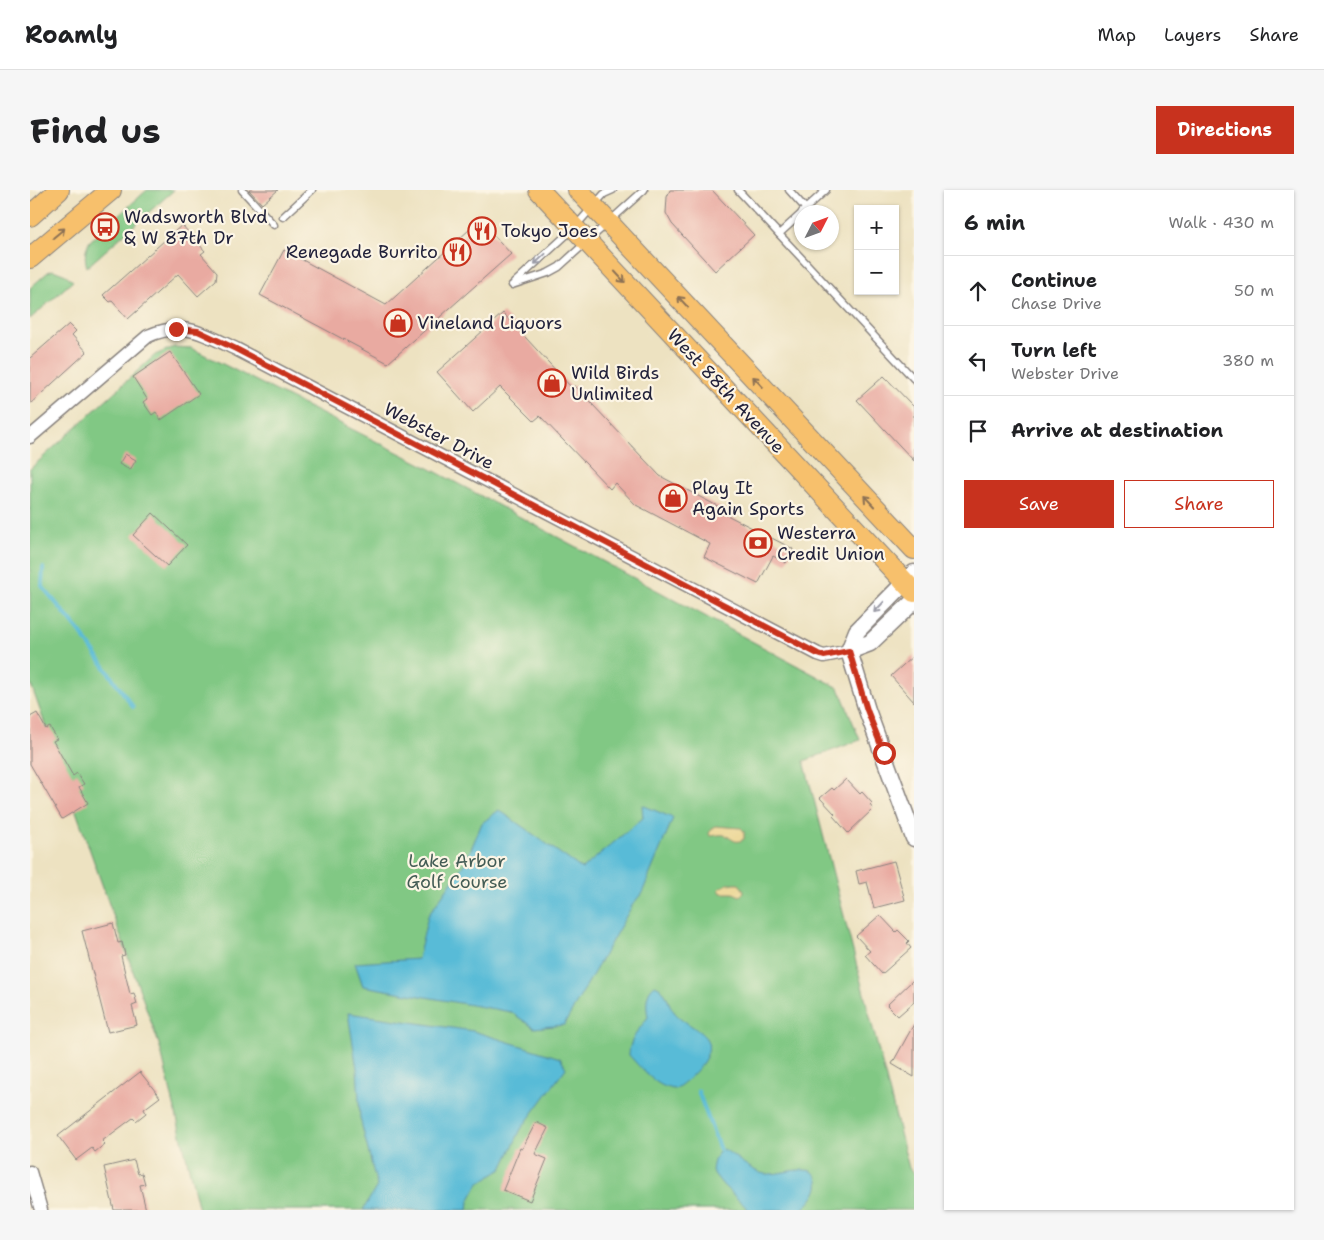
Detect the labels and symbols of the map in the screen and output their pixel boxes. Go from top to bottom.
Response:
place label: Wadsworth Blvd & W 87th Dr [124,205,268,250]
north arrow [794,205,839,250]
bus stop icon: Wadsworth Blvd & W 87th Dr [90,212,120,242]
restaurant icon: Tokyo Joes [467,216,497,246]
place label: Tokyo Joes [501,219,598,243]
one-way arrow [52,228,65,239]
restaurant icon: Renegade Burrito [442,237,472,267]
place label: Renegade Burrito [286,240,438,264]
one-way arrow [533,253,546,265]
one-way arrow [614,270,626,283]
one-way arrow [677,295,689,308]
shop icon: Vineland Liquors [383,308,413,338]
place label: Vineland Liquors [417,311,563,335]
route end [165,318,188,341]
street label: West 88th Avenue [662,324,790,458]
place label: Wild Birds Unlimited [571,361,659,406]
shop icon: Wild Birds Unlimited [537,368,567,398]
one-way arrow [752,376,764,389]
street label: Webster Drive [380,397,498,475]
place label: Play It Again Sports [692,476,804,521]
shop icon: Play It Again Sports [658,483,688,513]
one-way arrow [863,495,875,507]
place label: Westerra Credit Union [777,521,885,566]
bank icon: Westerra Credit Union [743,528,773,558]
one-way arrow [873,601,885,613]
route start [873,742,896,765]
park label: Lake Arbor Golf Course [407,849,507,894]

